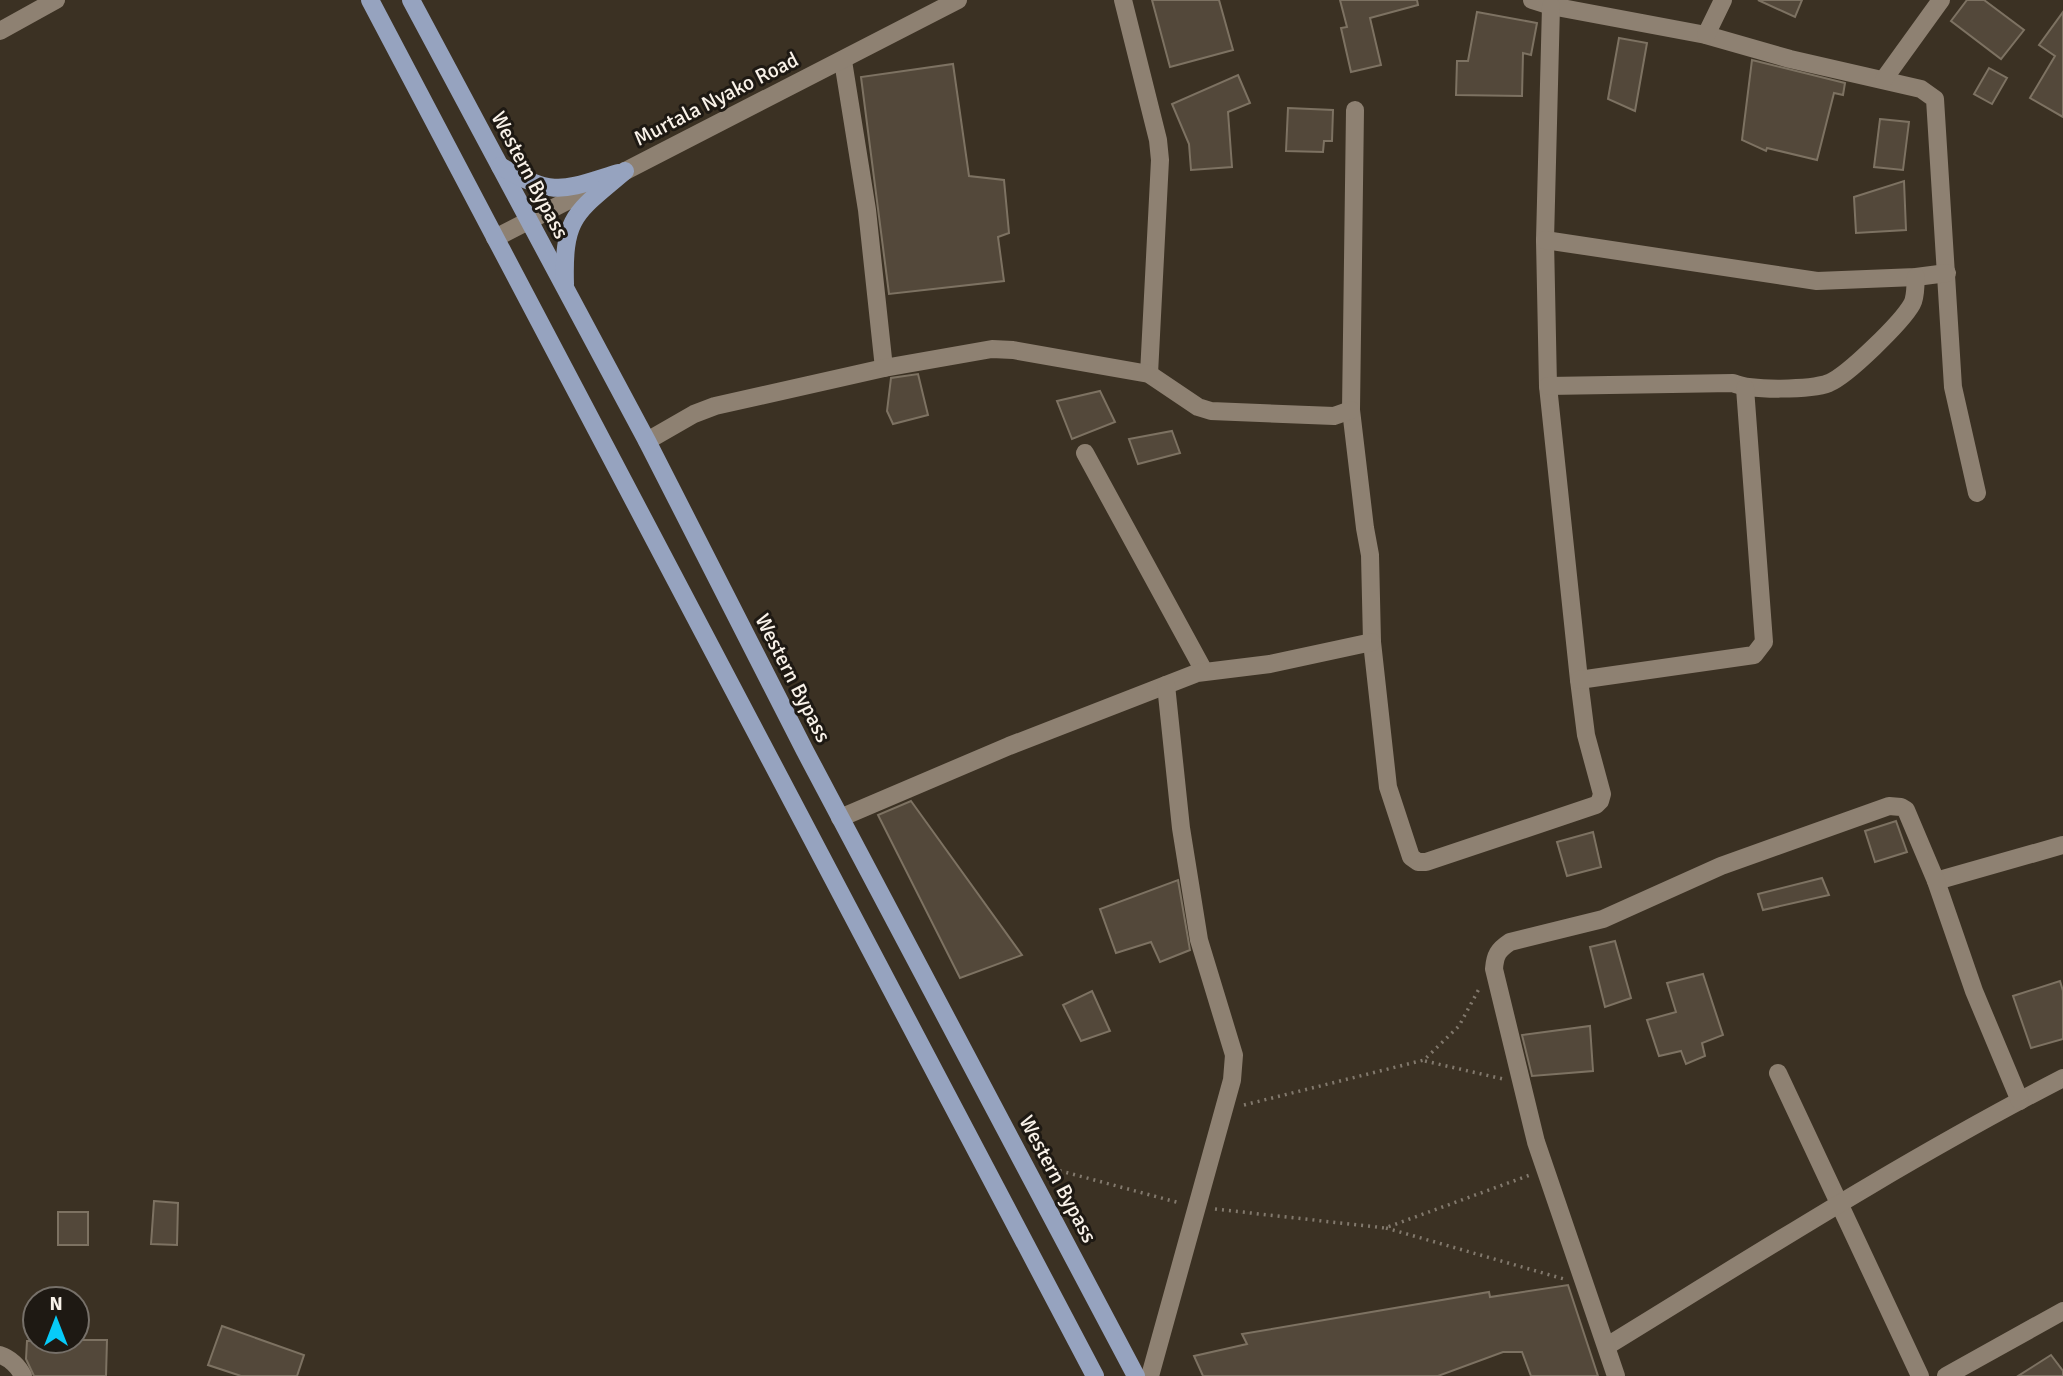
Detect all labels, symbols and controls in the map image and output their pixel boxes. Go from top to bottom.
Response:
street label: Murtala Nyako Road [629,46,803,152]
street label: Western Bypass [486,107,574,243]
street label: Western Bypass [750,609,836,747]
street label: Western Bypass [1014,1111,1102,1247]
north arrow [21,1285,91,1355]
text: N [49,1292,63,1316]

